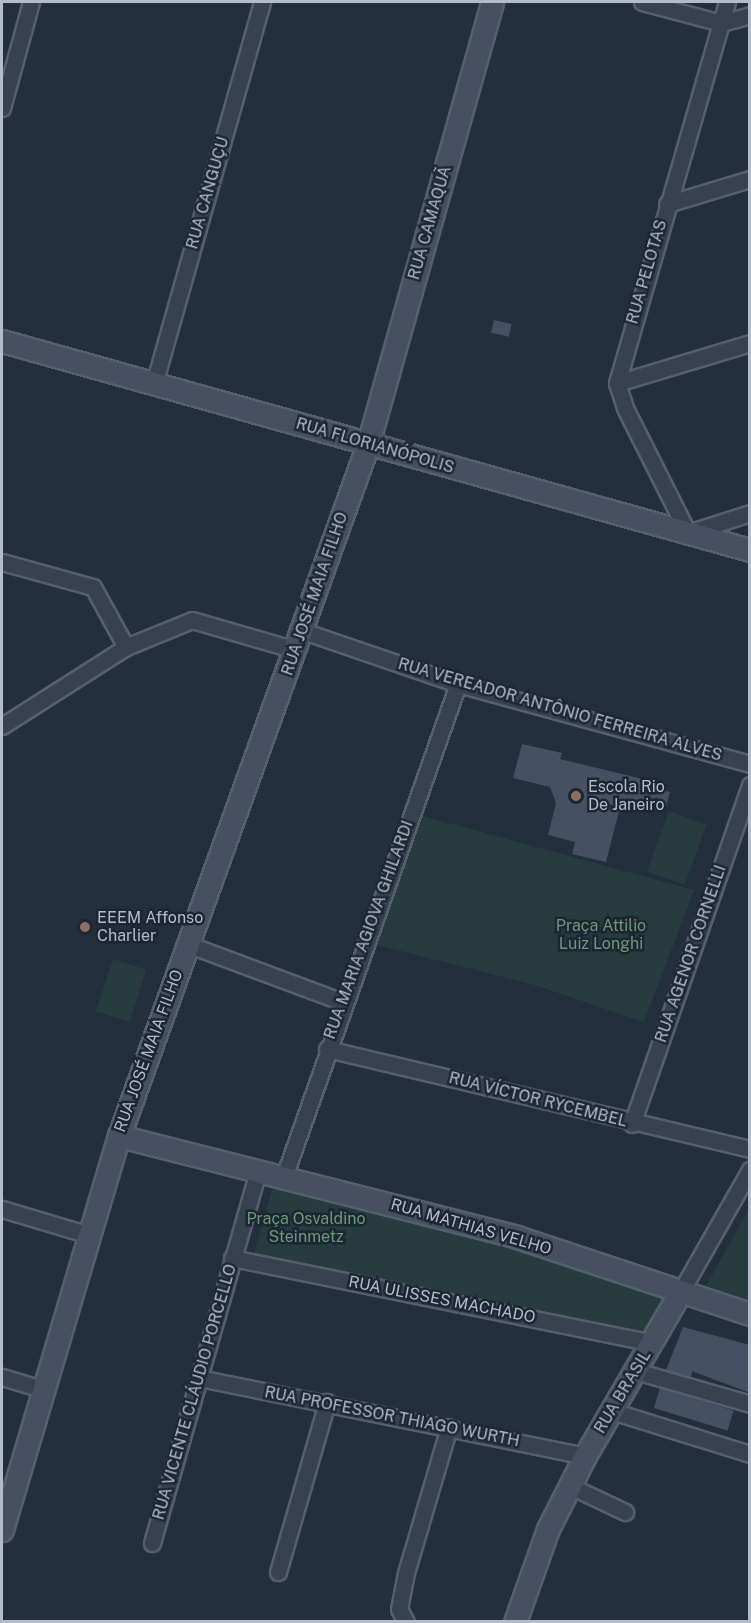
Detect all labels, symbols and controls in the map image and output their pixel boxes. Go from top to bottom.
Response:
street label: RUA CANGUÇU [183,135,233,251]
street label: RUA CAMAQUÃ [405,164,455,282]
street label: RUA PELOTAS [623,218,671,326]
street label: RUA FLORIANÓPOLIS [294,414,456,478]
street label: RUA JOSÉ MAIA FILHO [278,510,352,678]
street label: RUA VEREADOR ANTÔNIO FERREIRA ALVES [396,654,724,766]
place label: Escola Rio De Janeiro [588,777,665,815]
marker: Escola Rio De Janeiro [569,789,583,803]
street label: RUA MARIA AGIOVA GHILARDI [320,818,418,1042]
street label: RUA AGENOR CORNELLI [652,863,730,1045]
place label: EEEM Affonso Charlier [97,908,203,946]
park label: Praça Attilio Luiz Longhi [556,916,646,954]
marker: EEEM Affonso Charlier [78,920,92,934]
street label: RUA JOSÉ MAIA FILHO [111,967,187,1135]
street label: RUA VÍCTOR RYCEMBEL [447,1068,629,1132]
street label: RUA MATHIAS VELHO [388,1195,554,1259]
park label: Praça Osvaldino Steinmetz [246,1209,366,1247]
street label: RUA VICENTE CLÁUDIO PORCELLO [149,1262,241,1522]
street label: RUA ULISSES MACHADO [347,1272,537,1328]
street label: RUA BRASIL [591,1347,655,1437]
street label: RUA PROFESSOR THIAGO WURTH [263,1383,521,1451]

